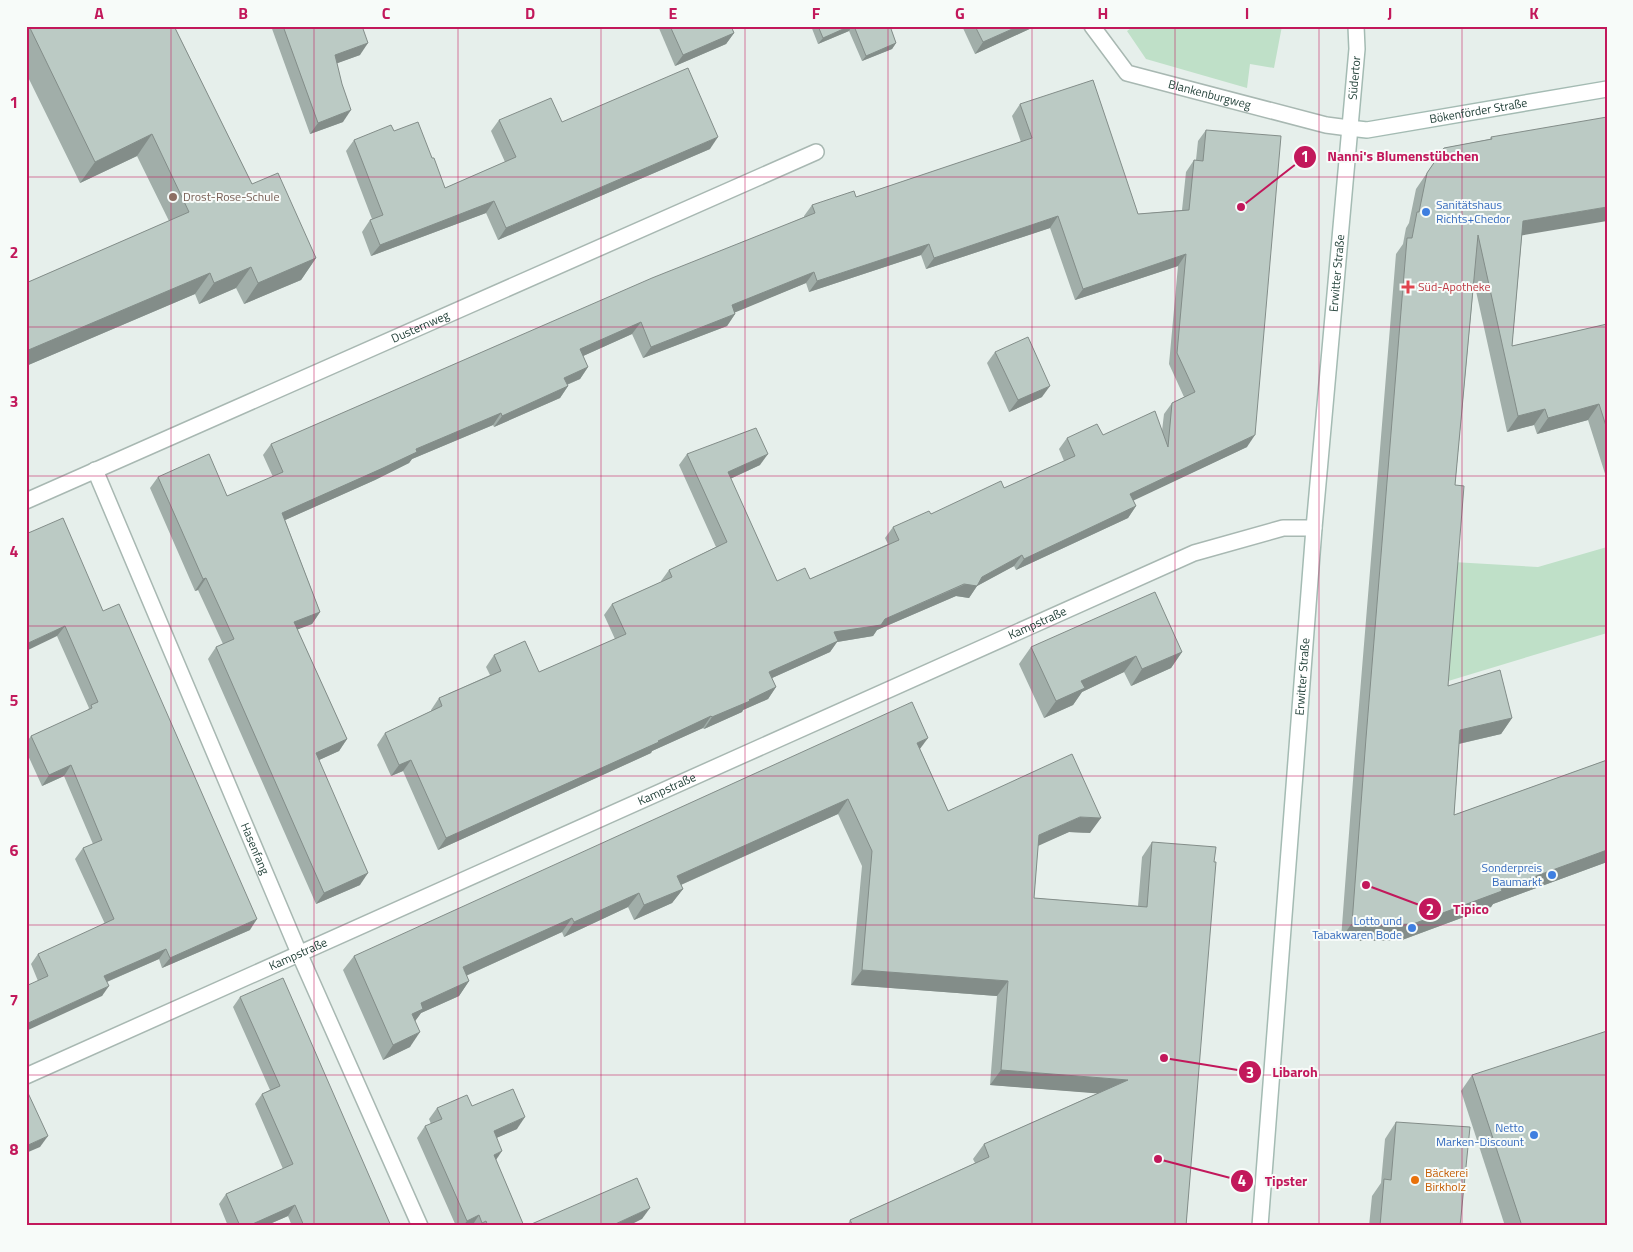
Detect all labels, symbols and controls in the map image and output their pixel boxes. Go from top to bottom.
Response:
text: A [94,1,104,25]
text: B [238,1,248,25]
text: C [382,1,391,25]
text: D [525,1,535,25]
text: E [669,1,678,25]
text: F [812,1,821,25]
text: G [955,1,965,25]
text: H [1098,1,1108,25]
text: I [1245,1,1249,25]
text: J [1388,1,1392,25]
text: K [1529,1,1539,25]
street label: Südertor [1342,55,1365,101]
street label: Blankenburgweg [1166,74,1253,114]
text: 1 [10,90,18,114]
street label: Bökenförder Straße [1428,93,1529,128]
callout: Nanni's Blumenstübchen [1292,142,1489,171]
text: 1 [1301,145,1309,168]
text: Nanni's Blumenstübchen [1327,145,1479,166]
place label: Drost-Rose-Schule [183,187,279,206]
marker: Drost-Rose-Schule [167,191,179,203]
place label: Sanitätshaus Richts+Chedor [1436,195,1510,228]
marker: Sanitätshaus Richts+Chedor [1420,206,1432,218]
street label: Erwitter Straße [1323,234,1349,313]
text: 2 [10,240,18,264]
place label: Süd-Apotheke [1418,277,1491,296]
marker: Süd-Apotheke [1402,281,1414,293]
street label: Dusternweg [388,305,452,348]
text: 3 [10,389,18,413]
text: 4 [10,539,19,563]
street label: Kampstraße [1005,601,1069,644]
street label: Erwitter Straße [1290,637,1314,716]
text: 5 [10,688,19,712]
street label: Kampstraße [634,767,699,810]
street label: Hasenfang [236,819,275,877]
text: 6 [10,838,19,862]
place label: Sonderpreis Baumarkt [1482,858,1543,891]
marker: Sonderpreis Baumarkt [1546,869,1558,881]
callout: Tipico [1418,895,1499,924]
text: 2 [1426,898,1434,921]
text: Tipico [1453,898,1489,919]
place label: Lotto und Tabakwaren Bode [1312,911,1402,944]
marker: Lotto und Tabakwaren Bode [1406,922,1418,934]
street label: Kampstraße [266,932,330,975]
text: 7 [10,988,18,1012]
callout: Libaroh [1237,1058,1327,1087]
text: 3 [1246,1061,1254,1084]
text: Libaroh [1272,1061,1318,1082]
place label: Netto Marken-Discount [1436,1118,1525,1151]
marker: Netto Marken-Discount [1528,1129,1540,1141]
text: 8 [10,1137,19,1161]
place label: Bäckerei Birkholz [1425,1163,1468,1196]
callout: Tipster [1230,1167,1317,1196]
text: 4 [1238,1169,1246,1192]
text: Tipster [1265,1170,1307,1191]
marker: Bäckerei Birkholz [1409,1174,1421,1186]

